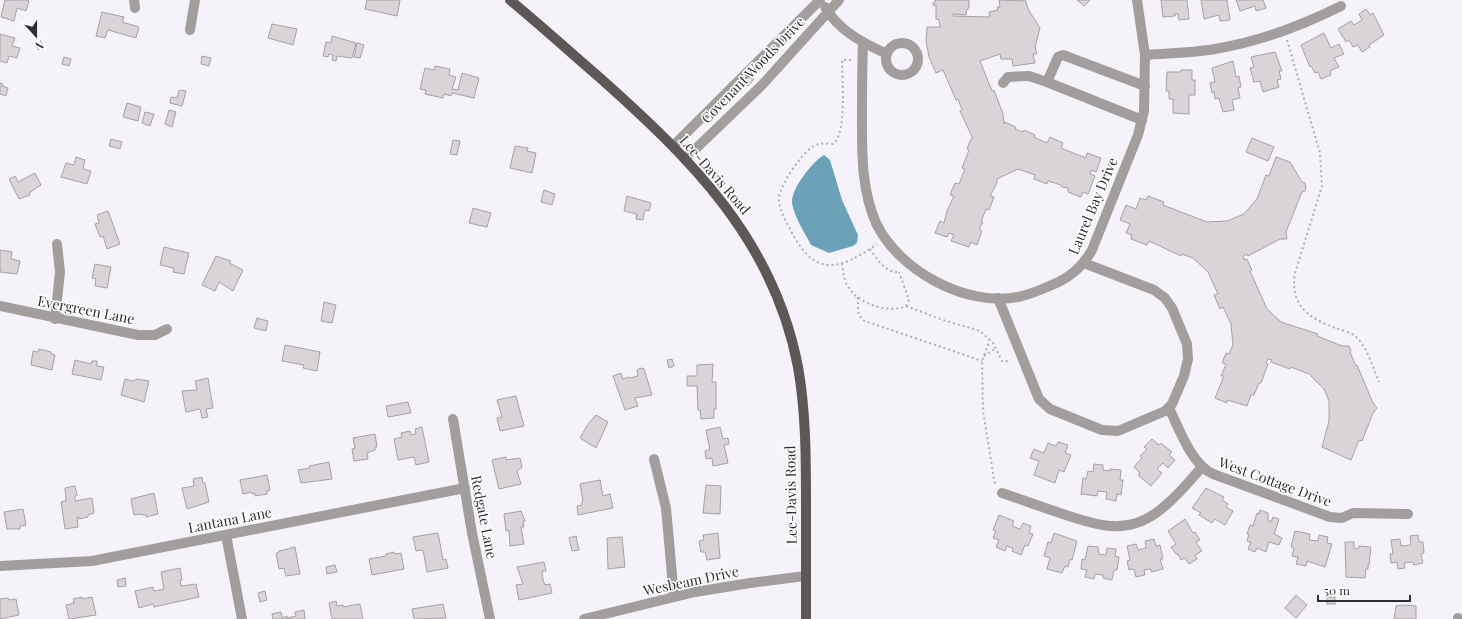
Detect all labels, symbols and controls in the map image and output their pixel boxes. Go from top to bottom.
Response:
street label: Covenant Woods Drive [697,12,809,127]
north arrow [16,16,56,56]
text: N [33,37,46,54]
street label: Lee-Davis Road [676,131,755,218]
street label: Laurel Bay Drive [1063,154,1122,257]
street label: Evergreen Lane [36,291,136,328]
street label: Lee-Davis Road [780,445,801,545]
street label: West Cottage Drive [1215,452,1334,511]
street label: Redgate Lane [467,474,502,560]
street label: Lantana Lane [186,502,273,537]
street label: Wesbeam Drive [640,561,740,600]
scale bar [1318,577,1410,603]
text: 50 m [1324,582,1350,598]

